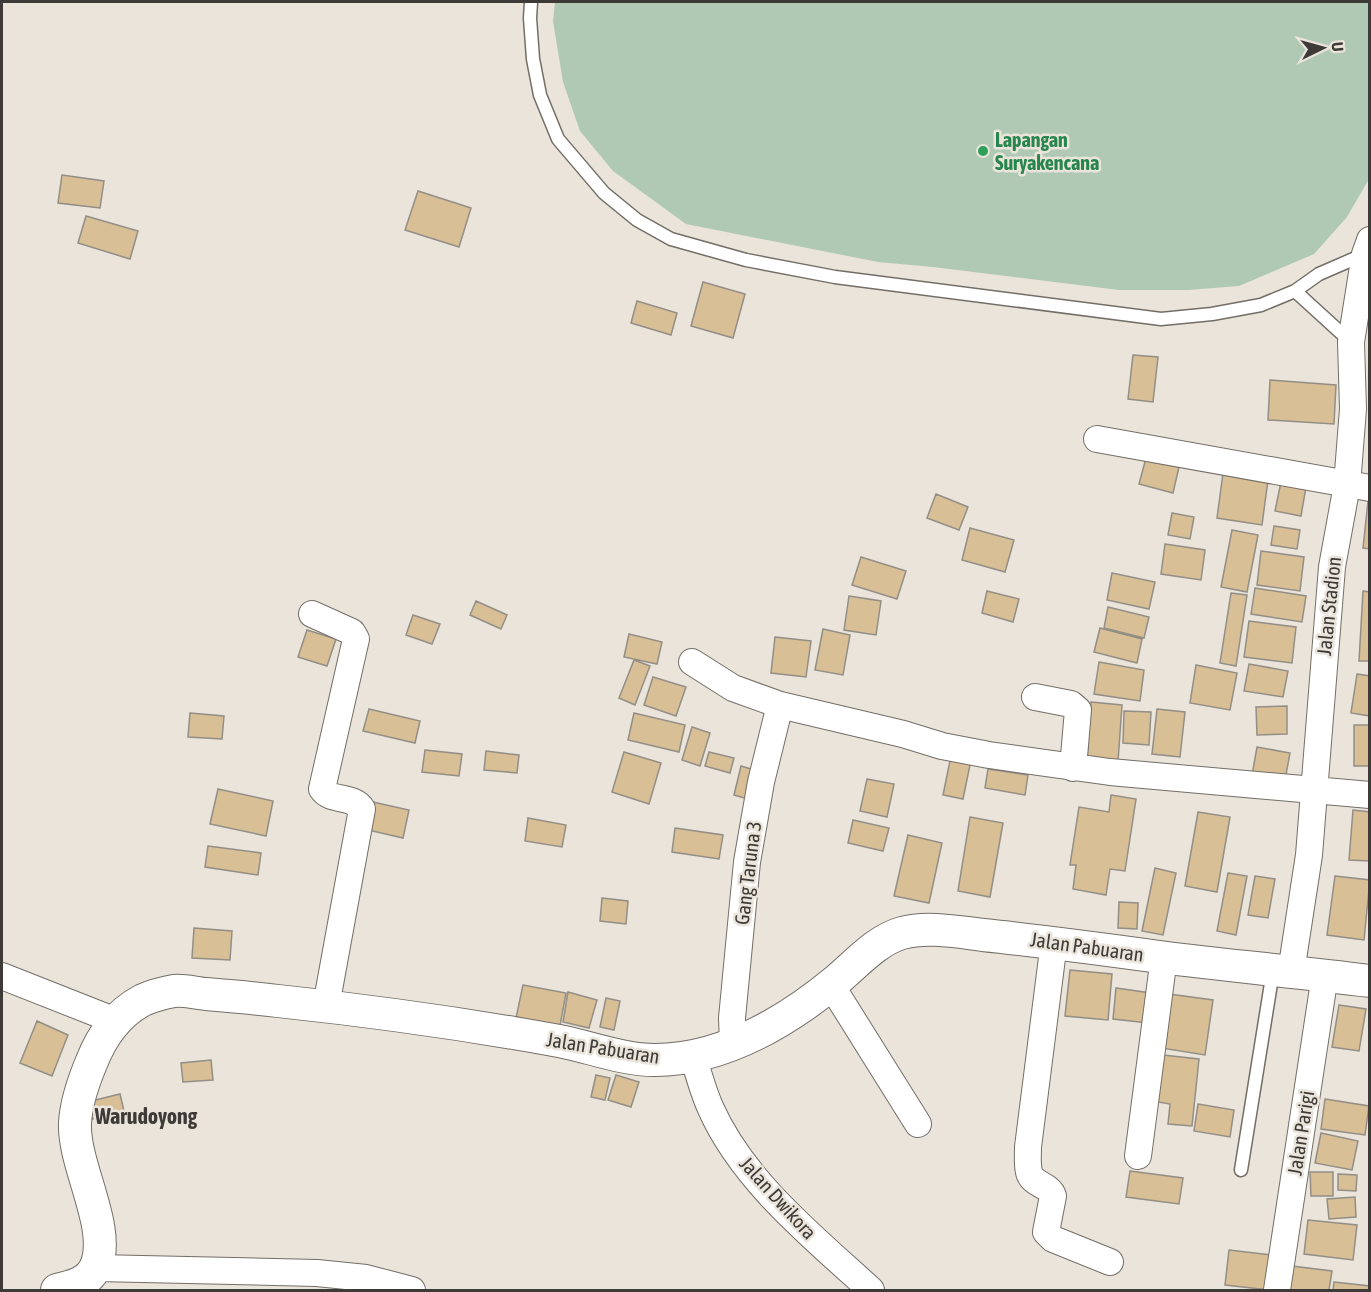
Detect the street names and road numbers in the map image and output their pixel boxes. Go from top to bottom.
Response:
street label: Jalan Stadion [1312,555,1345,657]
street label: Gang Taruna 3 [730,820,765,926]
street label: Jalan Pabuaran [1029,927,1145,966]
street label: Jalan Pabuaran [545,1027,661,1068]
street label: Jalan Parigi [1282,1089,1319,1177]
street label: Jalan Dwikora [735,1152,821,1244]

